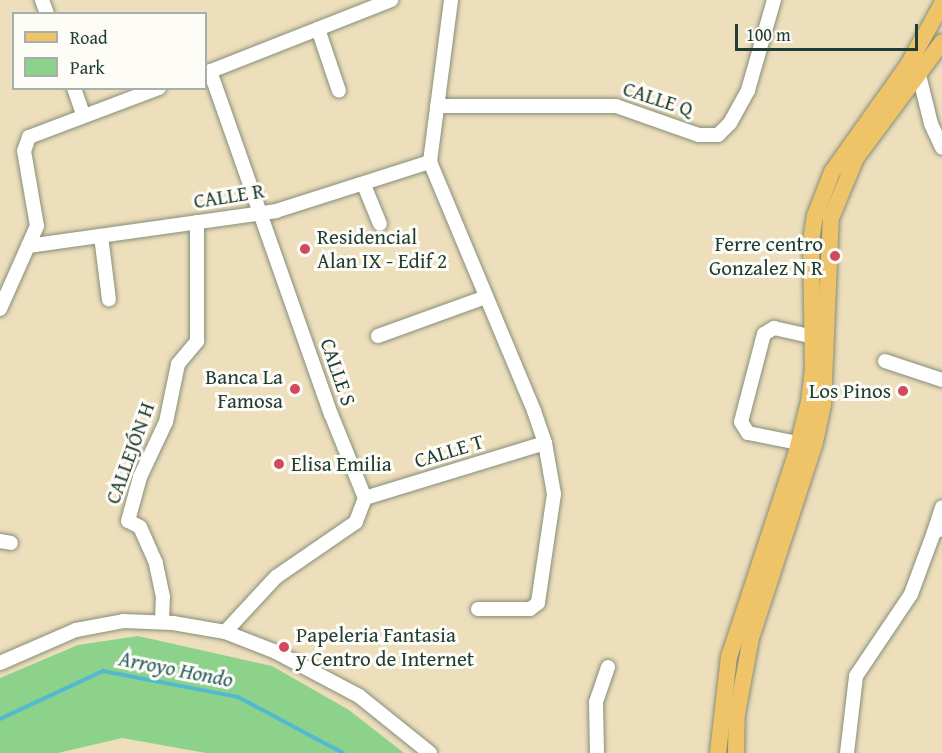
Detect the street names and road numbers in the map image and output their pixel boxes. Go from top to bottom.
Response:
street label: CALLE Q [620,76,696,122]
street label: CALLE R [192,178,266,214]
street label: CALLE S [315,335,361,409]
street label: CALLEJÓN H [100,399,160,507]
street label: CALLE T [411,429,487,473]

